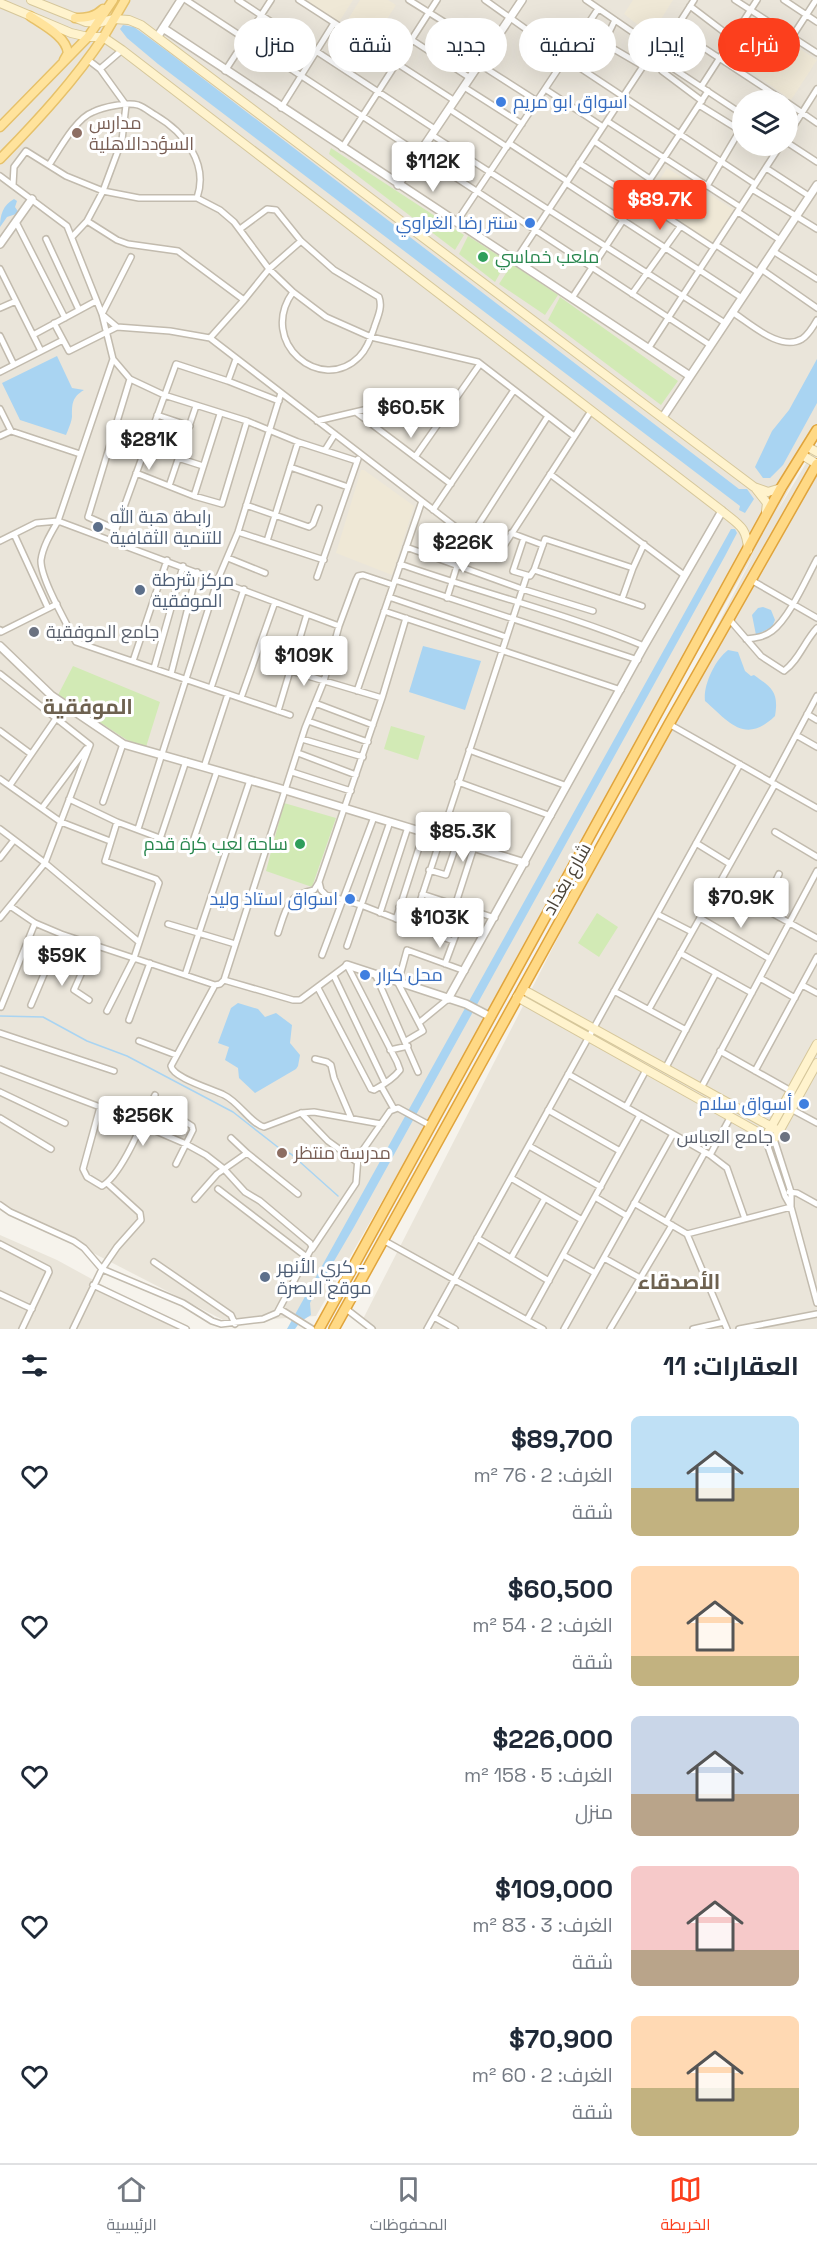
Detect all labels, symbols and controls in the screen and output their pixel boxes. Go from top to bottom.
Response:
chip: منزل [234,18,316,72]
chip: شقة [328,18,413,72]
chip: جديد [425,18,507,72]
chip: تصفية [519,18,616,72]
chip: إيجار [628,18,706,72]
chip: شراء [718,18,800,72]
place label: اسواق ابو مريم [513,90,628,114]
map controls [732,90,798,156]
button: layers [732,90,798,156]
marker: اسواق ابو مريم [494,95,508,109]
place label: مدارس السؤددالاهلية [89,111,194,155]
marker: مدارس السؤددالاهلية [70,126,84,140]
pin: $112K [391,142,475,193]
text: $112K [406,148,460,174]
pin: $89.7K [611,180,709,231]
text: $89.7K [627,186,693,212]
place label: سنتر رضا الغراوي [396,211,518,237]
marker: سنتر رضا الغراوي [523,216,537,230]
place label: ملعب خماسي [495,245,599,270]
marker: ملعب خماسي [476,250,490,264]
pin: $60.5K [362,388,460,439]
text: $60.5K [377,394,445,420]
pin: $281K [107,420,191,471]
text: $281K [120,426,178,452]
place label: رابطة هبة الله للتنمية الثقافية [110,505,222,549]
marker: رابطة هبة الله للتنمية الثقافية [91,520,105,534]
pin: $226K [421,523,505,574]
text: $226K [433,529,493,555]
place label: مركز شرطة الموفقية [152,568,234,612]
marker: مركز شرطة الموفقية [133,583,147,597]
place label: جامع الموفقية [46,620,159,644]
marker: جامع الموفقية [27,625,41,639]
pin: $109K [262,636,346,687]
text: $109K [275,642,334,668]
district label: الموفقية [43,693,133,720]
pin: $85.3K [414,812,512,863]
text: $85.3K [430,818,496,844]
place label: ساحة لعب كرة قدم [143,832,288,856]
marker: ساحة لعب كرة قدم [293,837,307,851]
street label: شارع بغداد [537,839,597,919]
pin: $70.9K [692,878,790,929]
text: $70.9K [708,884,774,910]
place label: اسواق استاذ وليد [210,887,338,911]
marker: اسواق استاذ وليد [343,892,357,906]
pin: $103K [398,898,482,949]
text: $103K [411,904,469,930]
pin: $59K [26,936,98,987]
text: $59K [38,942,87,968]
place label: محل كرار [376,963,443,986]
marker: محل كرار [358,968,372,982]
place label: أسواق سلام [699,1092,792,1116]
pin: $256K [101,1096,185,1147]
marker: أسواق سلام [797,1097,811,1111]
text: $256K [113,1102,173,1128]
place label: جامع العباس [677,1125,773,1149]
marker: جامع العباس [778,1130,792,1144]
place label: مدرسة منتظر [293,1141,391,1164]
marker: مدرسة منتظر [275,1146,289,1160]
place label: كري الأنهر - موقع البصرة [276,1255,372,1300]
district label: الأصدقاء [638,1268,720,1295]
marker: كري الأنهر - موقع البصرة [258,1270,272,1284]
icon: filters [18,1349,51,1382]
text: العقارات: 11 [663,1349,799,1383]
text: $89,700 [511,1422,613,1456]
icon: home [679,1440,751,1512]
icon: heart [18,1460,51,1493]
text: الغرف: 2 · 76 m² [473,1462,613,1488]
text: شقة [572,1499,613,1525]
text: $60,500 [508,1572,613,1606]
icon: home [679,1590,751,1662]
icon: heart [18,1610,51,1643]
text: الغرف: 2 · 54 m² [472,1612,613,1638]
text: شقة [572,1649,613,1675]
text: $226,000 [492,1722,613,1756]
icon: home [679,1740,751,1812]
icon: heart [18,1760,51,1793]
text: الغرف: 5 · 158 m² [464,1762,613,1788]
text: منزل [575,1799,613,1825]
text: $109,000 [495,1872,613,1906]
icon: home [679,1890,751,1962]
icon: heart [18,1910,51,1943]
text: الغرف: 3 · 83 m² [472,1912,613,1938]
text: شقة [572,1949,613,1975]
text: $70,900 [509,2022,613,2056]
icon: home [679,2040,751,2112]
icon: heart [18,2060,51,2093]
text: الغرف: 2 · 60 m² [472,2062,613,2088]
text: شقة [572,2099,613,2125]
tab: الرئيسية [107,2173,157,2239]
tab: المحفوظات [370,2173,448,2239]
tab: الخريطة [661,2173,711,2239]

